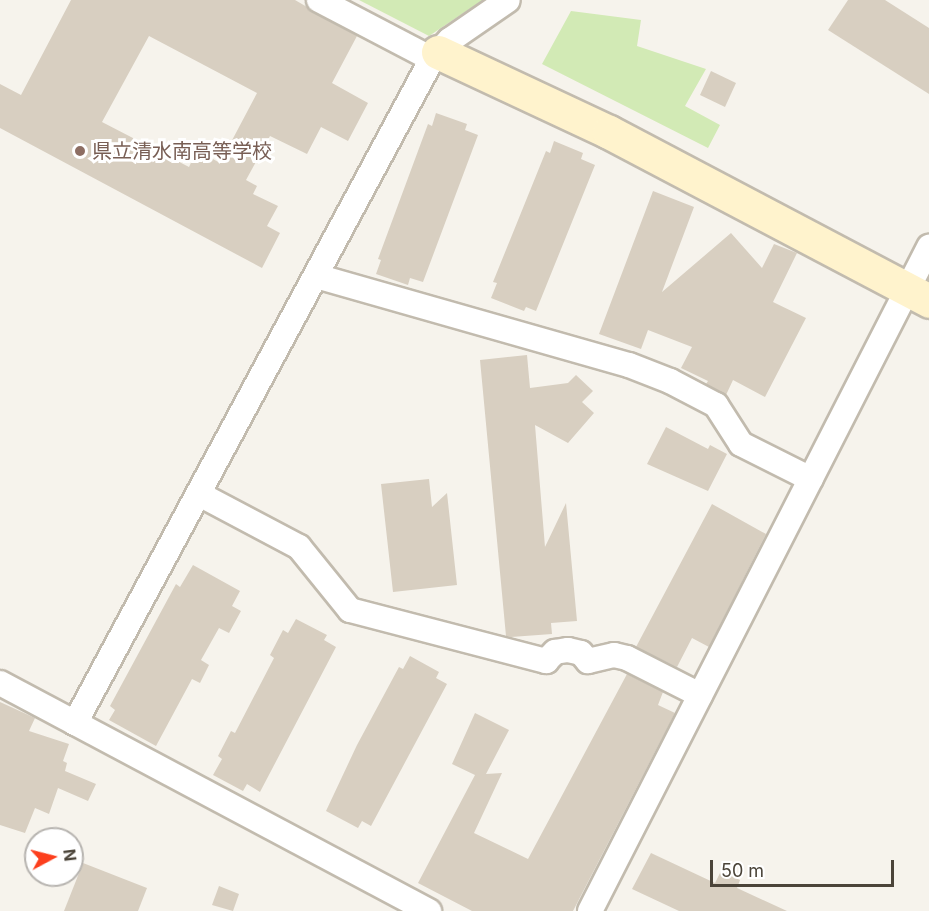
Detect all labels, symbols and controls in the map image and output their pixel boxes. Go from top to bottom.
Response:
place label: 県立清水南高等学校 [92,139,272,163]
marker: 県立清水南高等学校 [73,144,87,158]
north arrow [24,827,84,887]
text: N [59,848,81,862]
scale bar [713,848,898,886]
text: 50 m [721,860,764,881]

